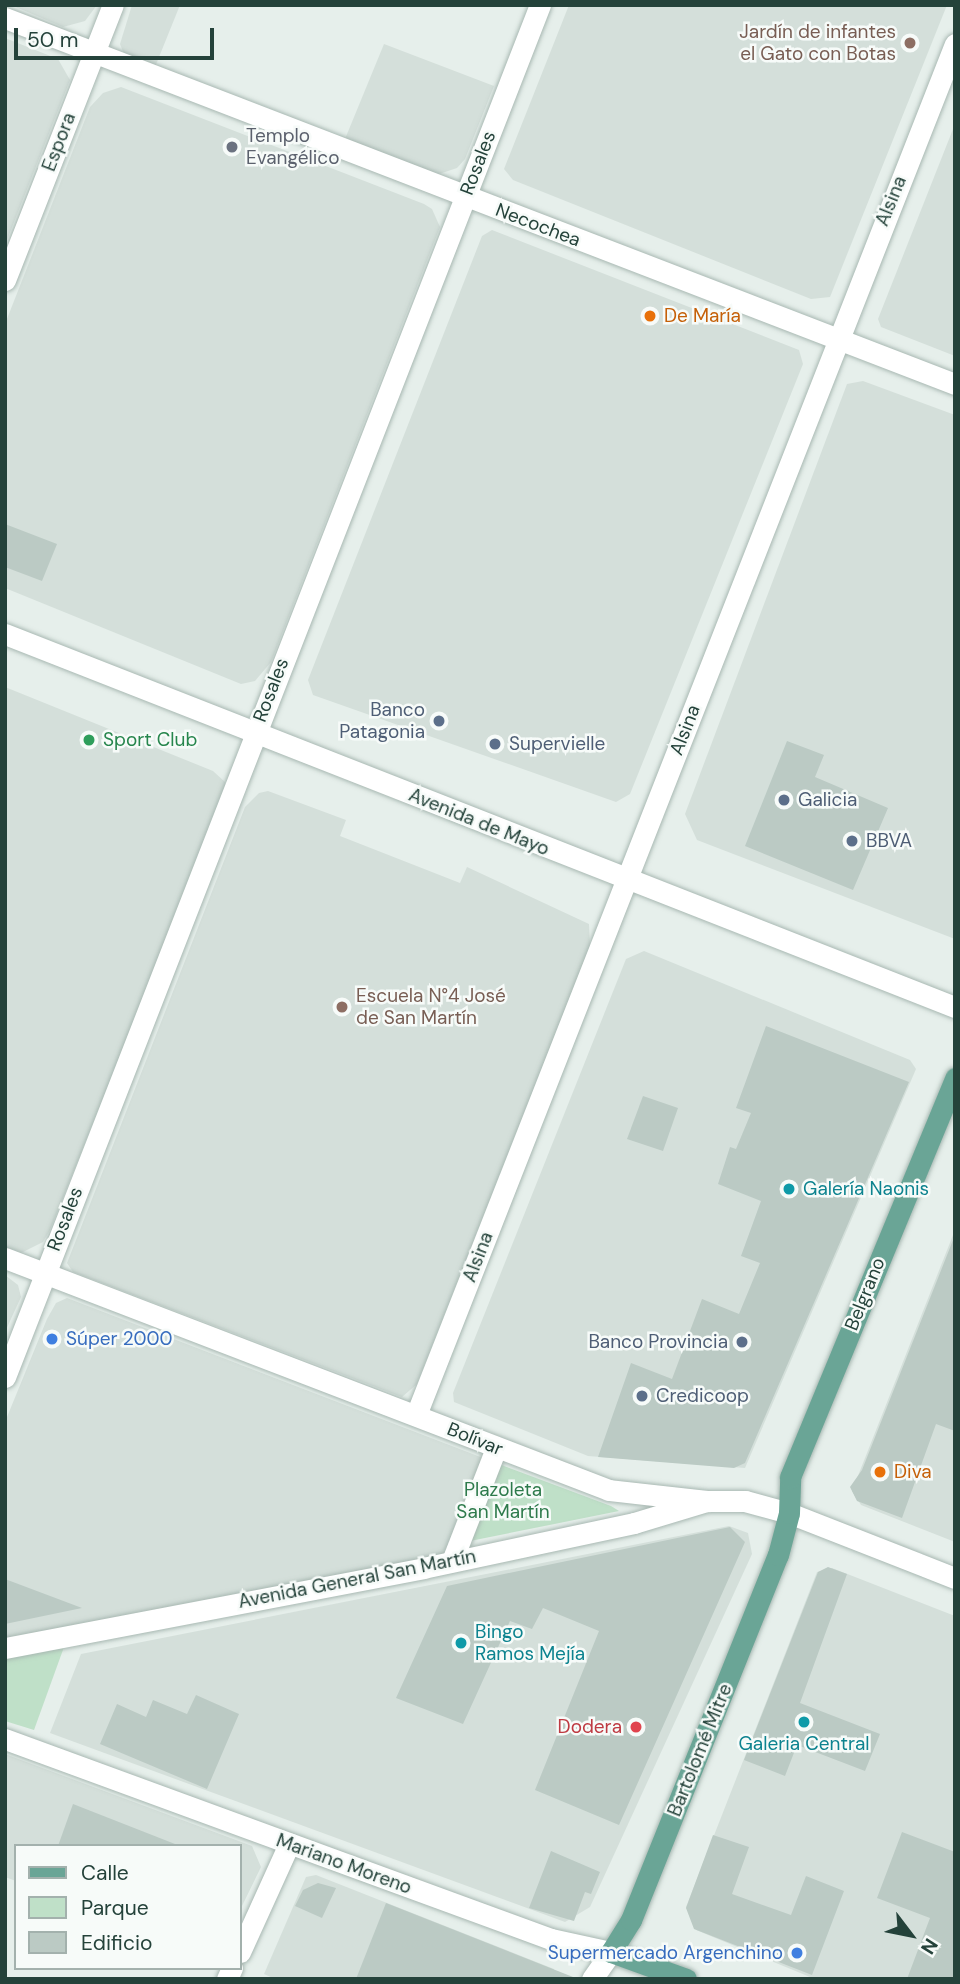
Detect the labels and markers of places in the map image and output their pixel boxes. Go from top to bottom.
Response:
place label: Jardín de infantes el Gato con Botas [739,21,896,65]
marker: Jardín de infantes el Gato con Botas [902,35,918,51]
place label: Templo Evangélico [246,125,339,169]
marker: Templo Evangélico [224,139,240,155]
place label: De María [664,305,741,327]
marker: De María [642,308,658,324]
place label: Banco Patagonia [339,699,425,743]
marker: Banco Patagonia [431,713,447,729]
place label: Sport Club [103,729,197,751]
marker: Sport Club [81,732,97,748]
place label: Supervielle [509,733,605,755]
marker: Supervielle [487,736,503,752]
place label: Galicia [798,789,857,811]
marker: Galicia [776,792,792,808]
place label: BBVA [866,830,912,852]
marker: BBVA [844,833,860,849]
place label: Escuela N°4 José de San Martín [356,985,506,1029]
marker: Escuela N°4 José de San Martín [334,999,350,1015]
place label: Galería Naonis [803,1178,929,1200]
marker: Galería Naonis [781,1181,797,1197]
place label: Súper 2000 [66,1328,172,1350]
marker: Súper 2000 [44,1331,60,1347]
place label: Banco Provincia [588,1331,728,1353]
marker: Banco Provincia [734,1334,750,1350]
place label: Credicoop [656,1385,749,1407]
marker: Credicoop [634,1388,650,1404]
place label: Diva [894,1461,932,1483]
marker: Diva [872,1464,888,1480]
place label: Bingo Ramos Mejía [475,1621,585,1665]
marker: Bingo Ramos Mejía [453,1635,469,1651]
marker: Galeria Central [796,1714,812,1730]
place label: Dodera [558,1716,622,1738]
marker: Dodera [628,1719,644,1735]
place label: Galeria Central [738,1733,870,1755]
place label: Supermercado Argenchino [548,1942,783,1964]
marker: Supermercado Argenchino [789,1945,805,1961]

